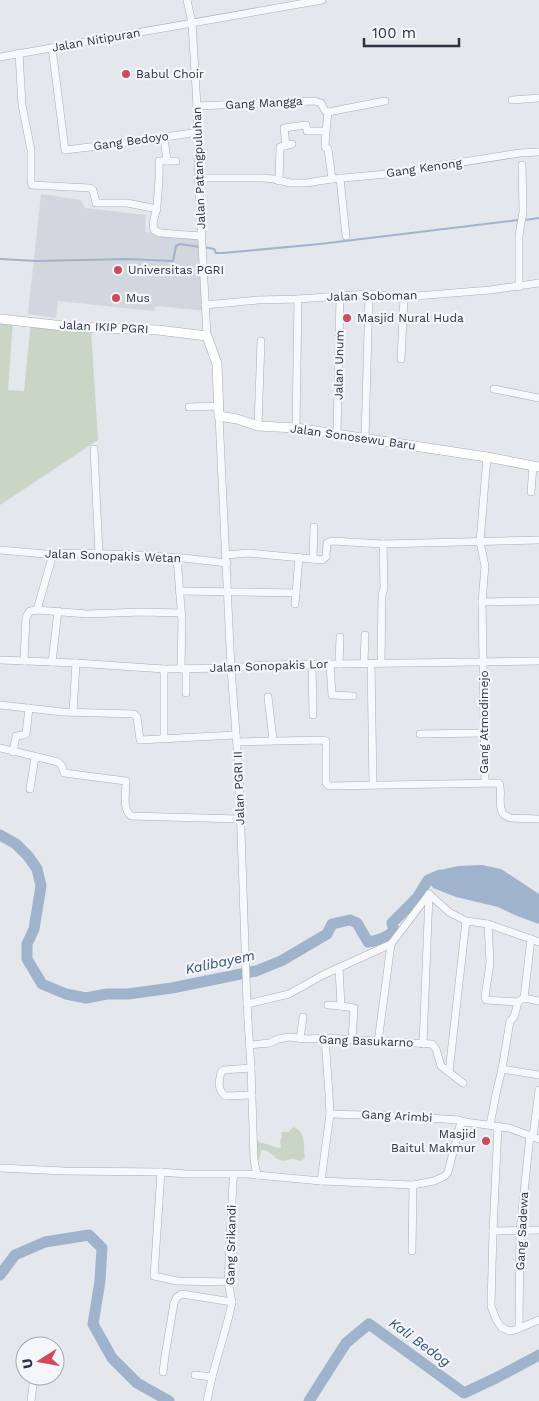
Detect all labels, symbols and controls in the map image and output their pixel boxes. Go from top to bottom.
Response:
scale bar [364,15,459,47]
text: 100 m [372,24,416,42]
street label: Jalan Nitipuran [51,25,141,55]
place label: Babul Choir [136,67,204,81]
marker: Babul Choir [120,68,132,80]
street label: Gang Mangga [225,94,303,112]
street label: Jalan Patangpuluhan [190,107,208,229]
street label: Gang Bedoyo [92,129,170,153]
street label: Gang Kenong [385,156,463,180]
place label: Universitas PGRI [128,263,224,277]
marker: Universitas PGRI [112,264,124,276]
street label: Jalan Soboman [327,288,417,304]
place label: Mus [126,291,150,305]
marker: Mus [110,292,122,304]
place label: Masjid Nural Huda [357,311,464,325]
marker: Masjid Nural Huda [341,312,353,324]
street label: Jalan IKIP PGRI [59,318,149,336]
street label: Jalan Unum [331,330,347,400]
street label: Jalan Sonosewu Baru [289,421,417,453]
street label: Jalan Sonopakis Wetan [45,547,181,565]
street label: Jalan Sonopakis Lor [209,657,329,675]
street label: Gang Atmodimejo [477,670,491,774]
street label: Jalan PGRI II [231,751,247,825]
water label: Kalibayem [184,947,256,977]
street label: Gang Basukarno [318,1032,414,1050]
street label: Gang Arimbi [361,1107,433,1125]
place label: Masjid Baitul Makmur [391,1127,476,1155]
marker: Masjid Baitul Makmur [480,1135,492,1147]
street label: Gang Sadewa [513,1191,531,1271]
street label: Gang Srikandi [223,1205,239,1285]
water label: Kali Bedog [386,1314,454,1370]
north arrow [15,1336,65,1386]
text: U [18,1357,36,1370]

